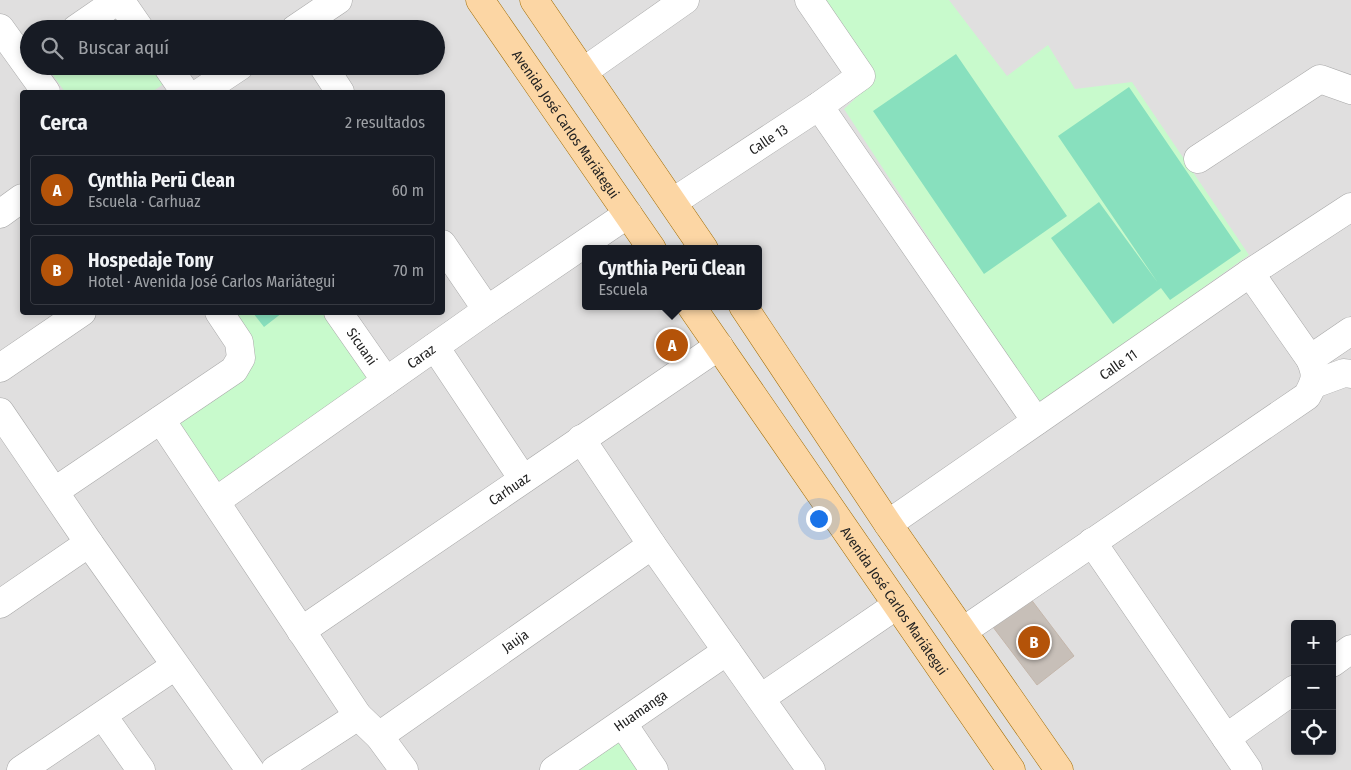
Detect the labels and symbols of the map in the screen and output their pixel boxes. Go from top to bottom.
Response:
street label: Avenida José Carlos Mariátegui [508,47,623,202]
street label: Calle 13 [746,121,791,159]
street label: Sicuani [343,325,380,369]
pin: A [656,326,688,364]
street label: Caraz [404,341,439,373]
street label: Calle 11 [1096,346,1140,384]
street label: Carhuaz [486,469,534,509]
your location [806,506,832,532]
street label: Avenida José Carlos Mariátegui [837,524,951,678]
pin: B [1018,623,1050,661]
street label: Jauja [499,626,532,656]
street label: Huamanga [611,687,671,735]

